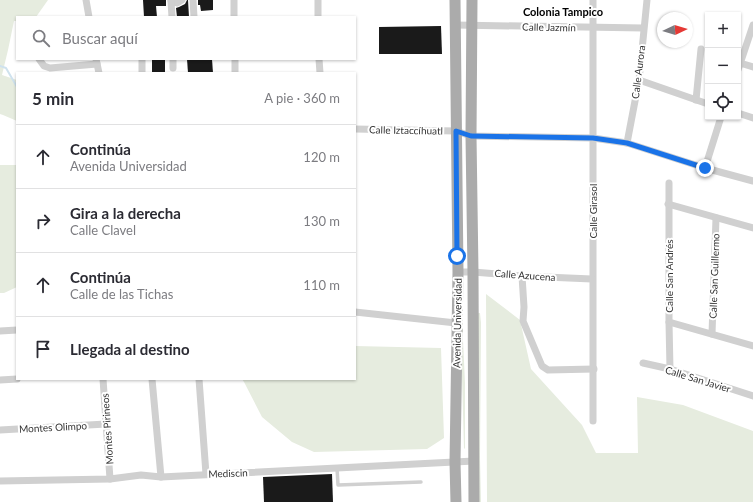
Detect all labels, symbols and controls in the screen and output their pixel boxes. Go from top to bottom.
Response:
district label: Colonia Tampico [523,5,603,18]
north arrow [657,12,693,48]
map controls [705,12,741,120]
button: + [705,12,741,48]
search box [16,16,356,60]
street label: Calle Jazmín [522,21,576,33]
icon: search [30,27,52,49]
text: Buscar aquí [62,29,138,47]
street label: Calle Aurora [629,45,647,99]
button: − [705,48,741,84]
button: locate [705,84,741,120]
text: 5 min [32,88,74,109]
text: A pie · 360 m [264,90,340,106]
street label: Calle Iztaccíhuatl [369,123,443,137]
text: Continúa [70,140,131,158]
icon: ahead [32,146,54,168]
text: 120 m [303,149,340,165]
text: Avenida Universidad [70,158,187,174]
route end [696,159,714,177]
street label: Calle Girasol [587,184,599,238]
text: Gira a la derecha [70,204,181,222]
icon: right [32,210,54,232]
text: 130 m [303,213,340,229]
text: Calle Clavel [70,222,136,238]
street label: Calle San Guillermo [707,233,721,319]
street label: Calle San Andrés [663,239,675,313]
route start [448,247,466,265]
street label: Calle Azucena [494,267,556,283]
text: Continúa [70,268,131,286]
icon: ahead [32,274,54,296]
text: 110 m [303,277,340,293]
street label: Avenida Universidad [450,278,464,368]
text: Calle de las Tichas [70,286,173,302]
icon: arrive [32,338,54,360]
text: Llegada al destino [70,340,190,358]
street label: Calle San Javier [664,363,732,395]
street label: Montes Pirineos [99,393,115,465]
street label: Montes Olimpo [19,419,88,435]
street label: Mediscin [208,466,248,480]

